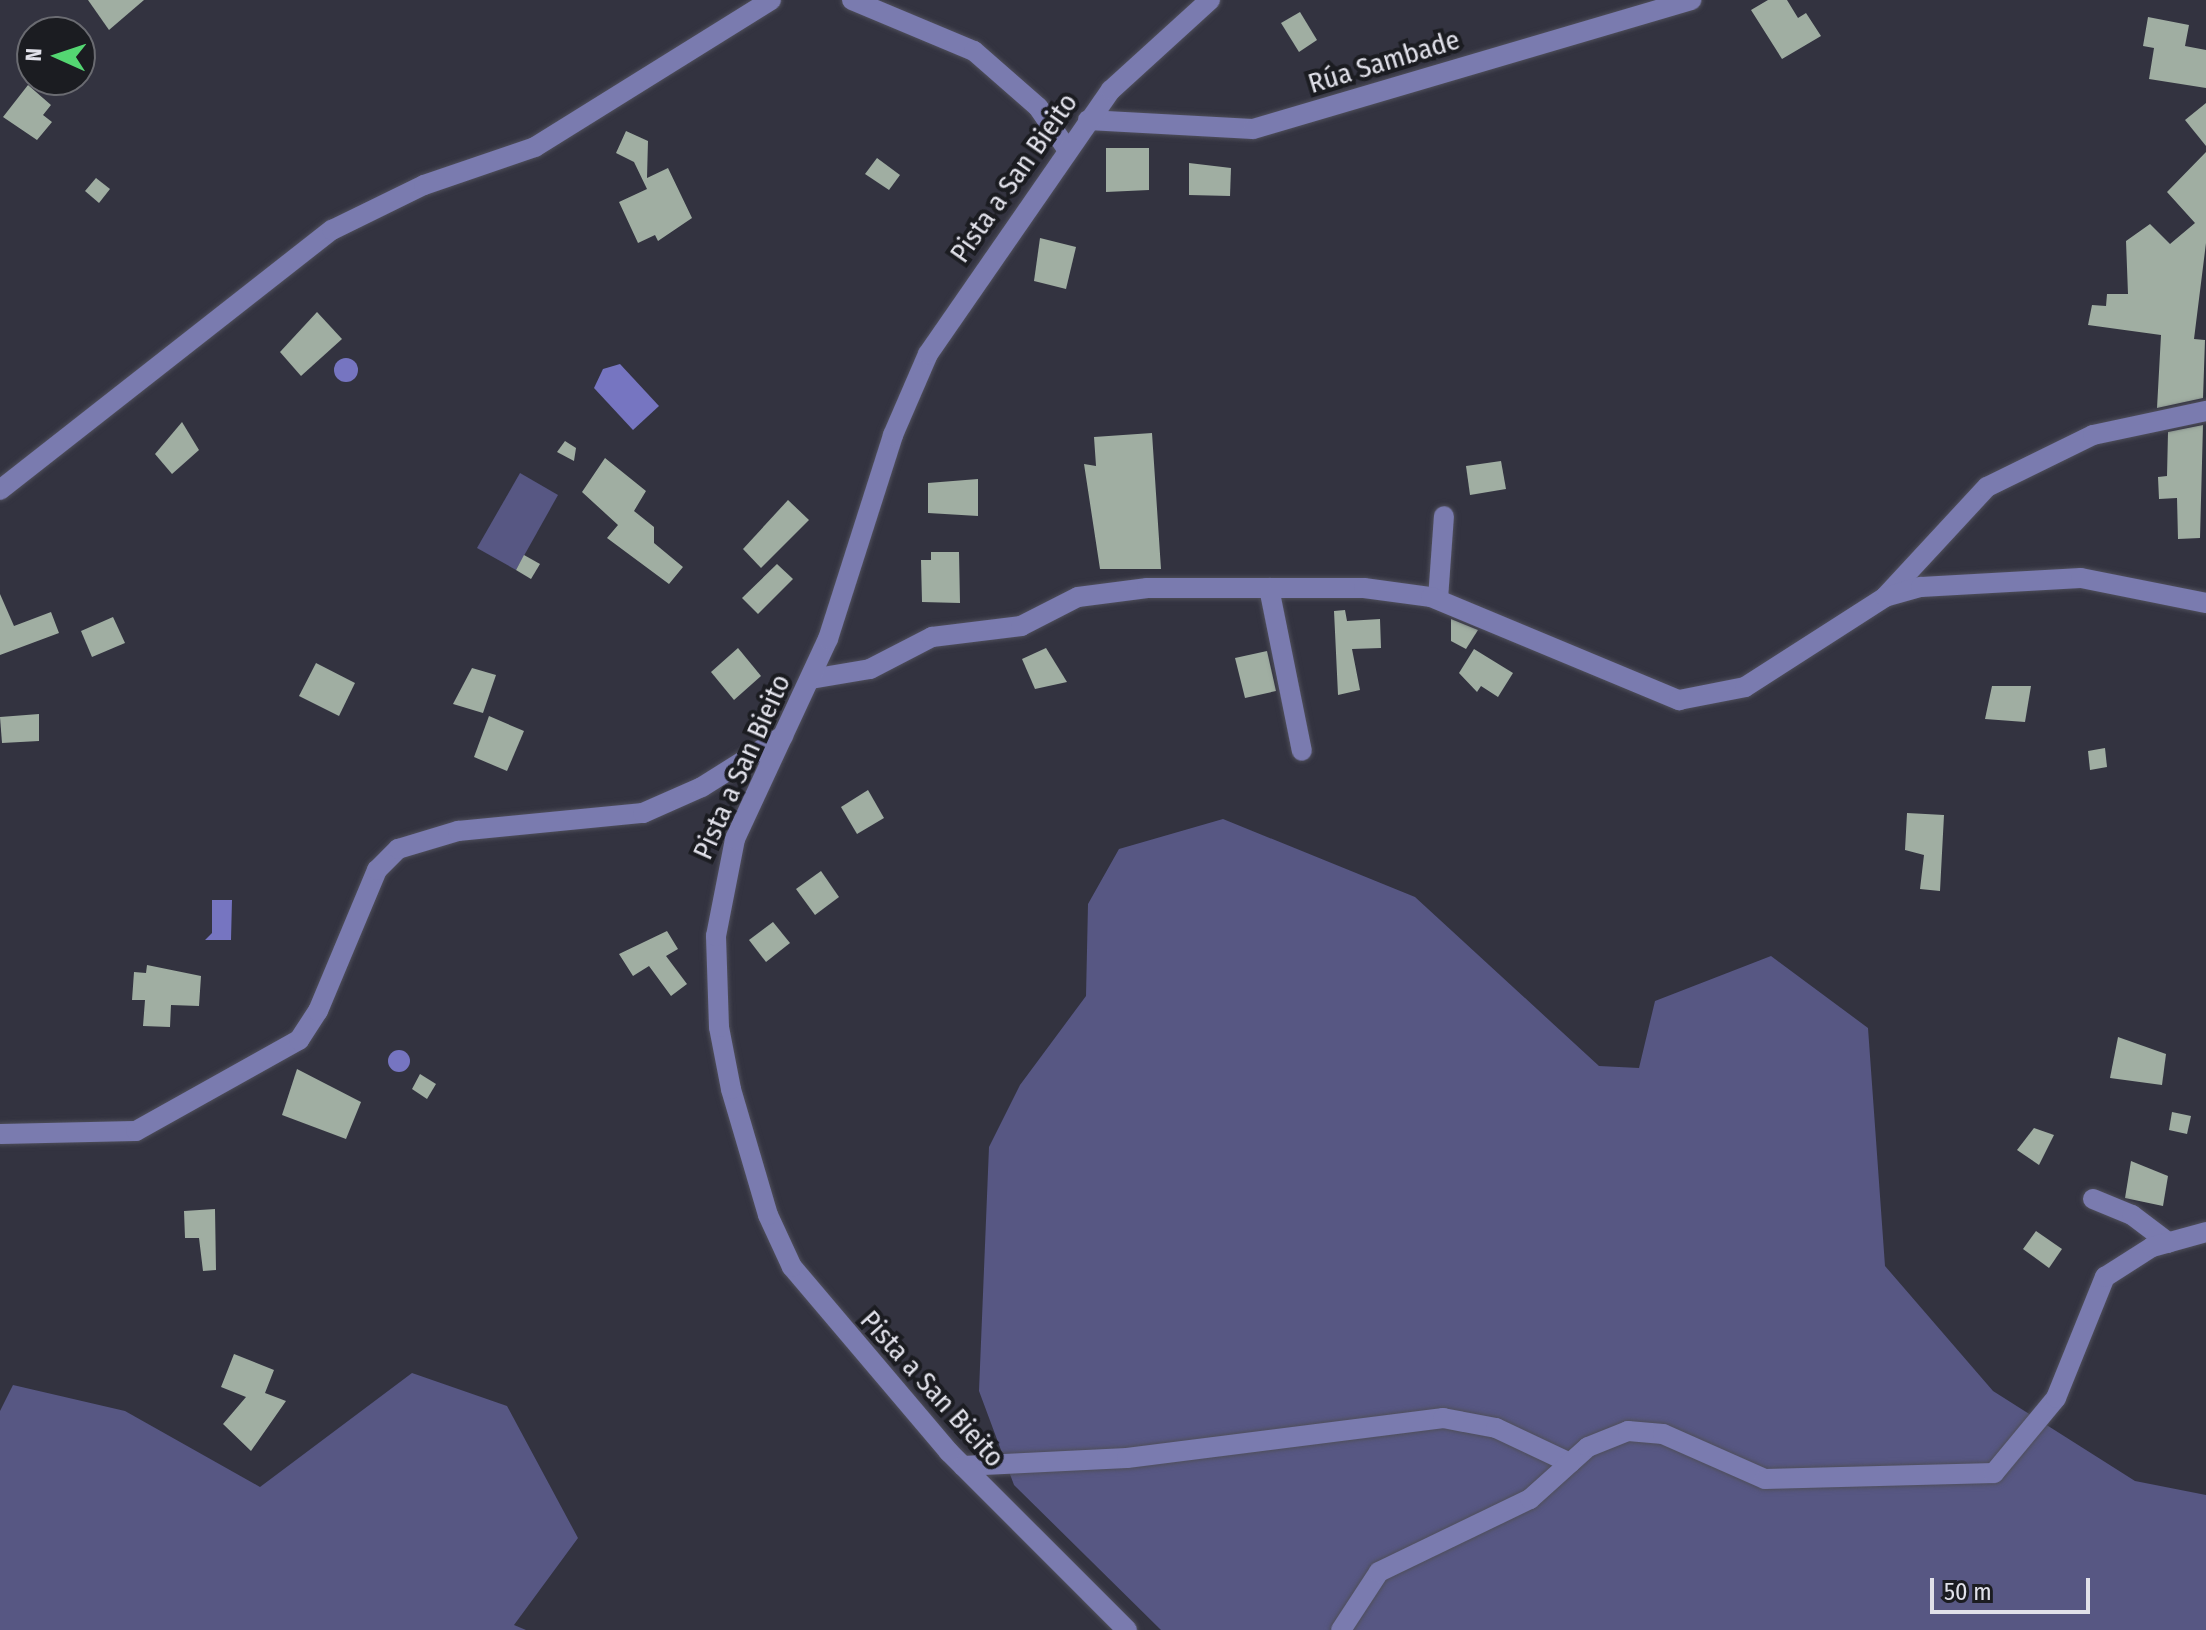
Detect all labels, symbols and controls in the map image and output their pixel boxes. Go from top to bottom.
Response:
north arrow [16,16,96,96]
street label: Rúa Sambade [1304,23,1464,101]
text: N [20,48,47,62]
street label: Pista a San Bieito [943,87,1085,269]
street label: Pista a San Bieito [686,669,798,865]
street label: Pista a San Bieito [853,1304,1011,1474]
scale bar [1934,1562,2094,1612]
text: 50 m [1944,1578,1992,1606]

